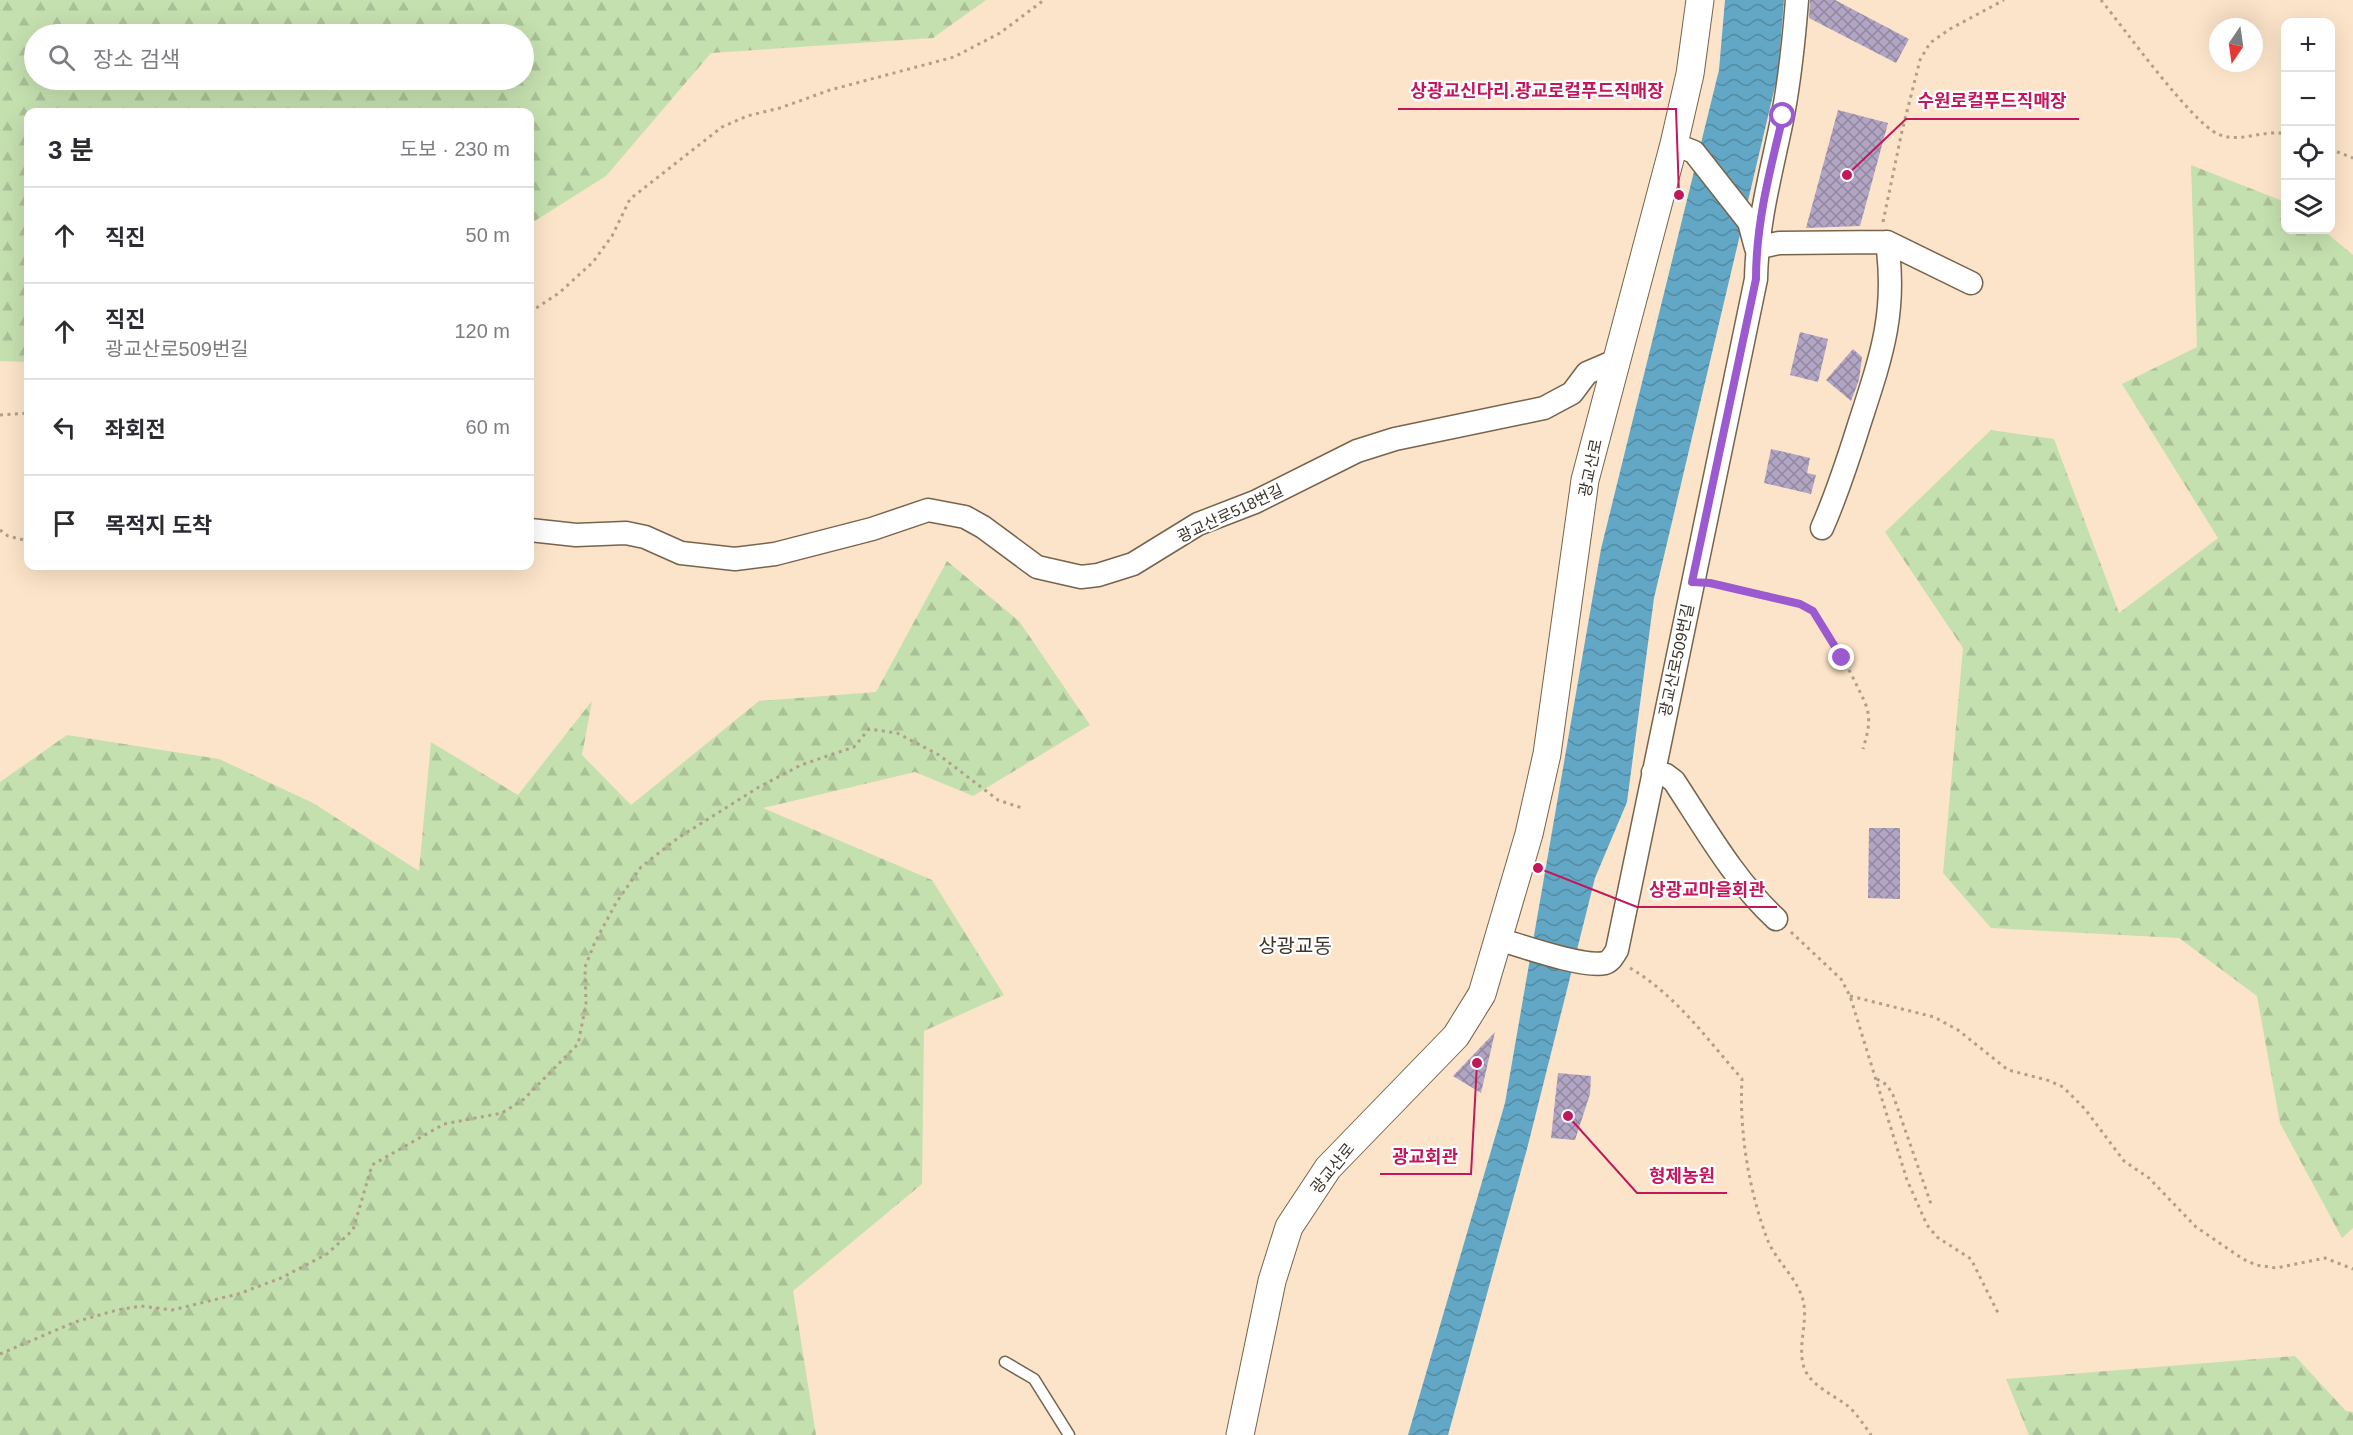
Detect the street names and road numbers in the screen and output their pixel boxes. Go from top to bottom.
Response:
street label: 광교산로 [1576,437,1605,499]
street label: 광교산로518번길 [1174,481,1286,545]
street label: 광교산로509번길 [1656,602,1697,718]
street label: 광교산로 [1307,1140,1358,1197]

